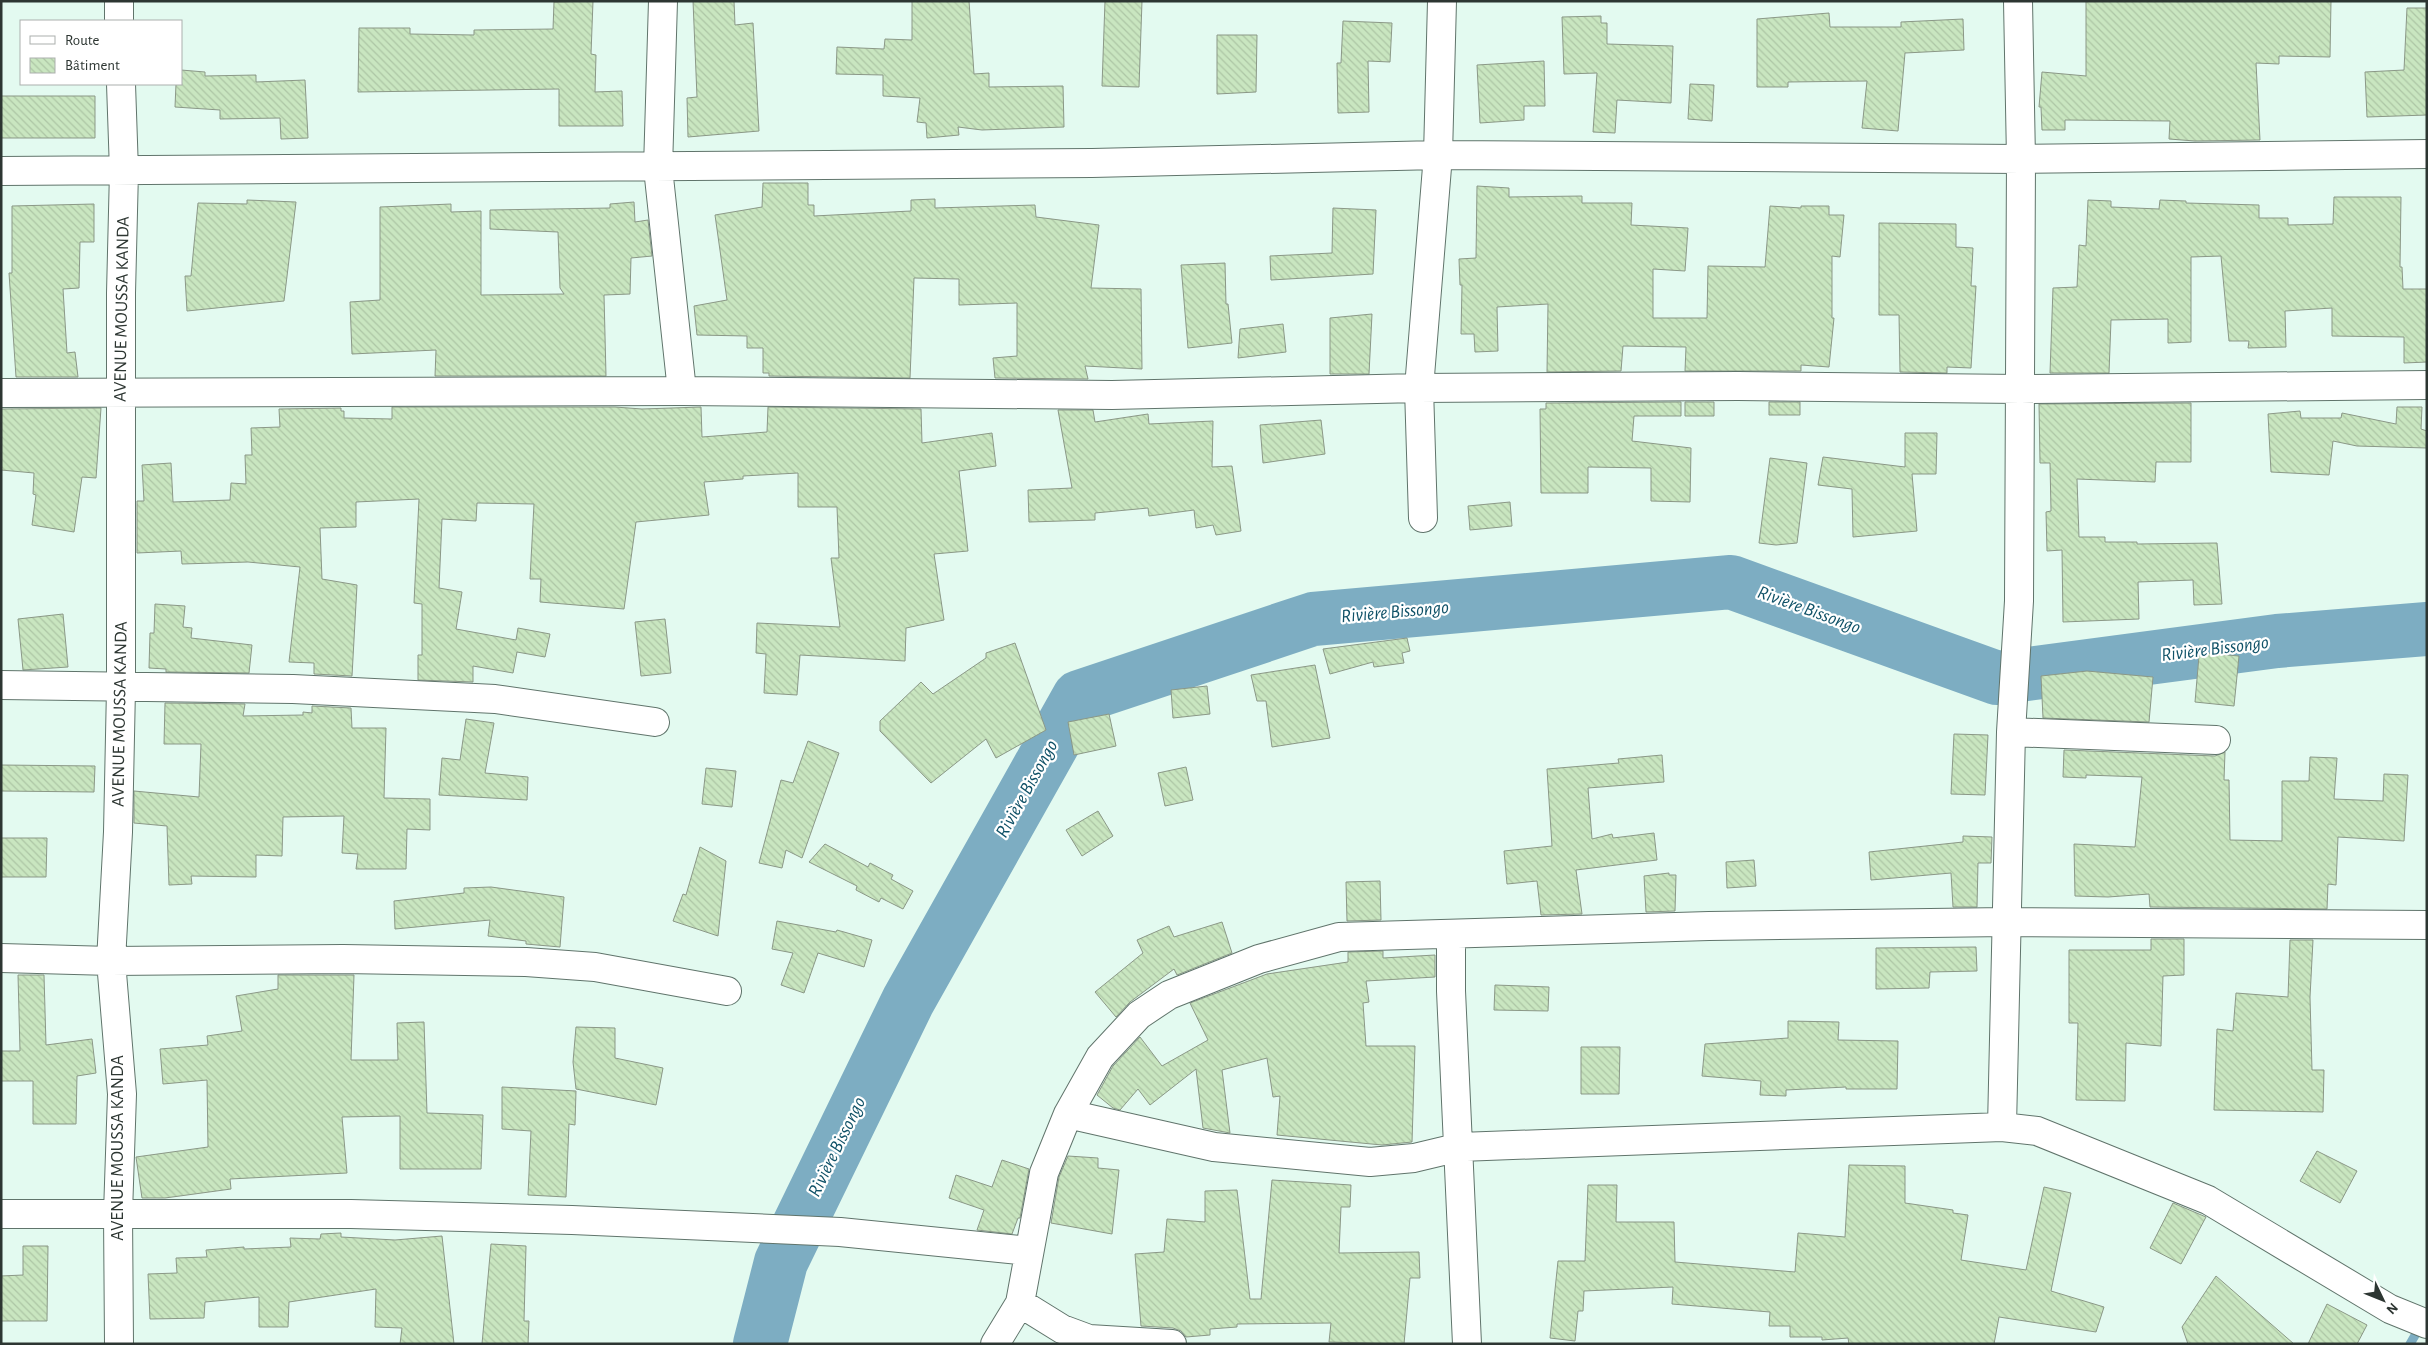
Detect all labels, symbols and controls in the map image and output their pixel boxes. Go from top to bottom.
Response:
legend [20,20,182,85]
text: Route [65,33,99,48]
text: Bâtiment [65,58,120,73]
street label: AVENUE MOUSSA KANDA [111,215,133,402]
water label: Rivière Bissongo [1755,583,1863,637]
water label: Rivière Bissongo [1340,598,1450,626]
street label: AVENUE MOUSSA KANDA [109,620,131,807]
water label: Rivière Bissongo [2160,633,2270,665]
water label: Rivière Bissongo [992,737,1062,841]
street label: AVENUE MOUSSA KANDA [109,1055,127,1241]
water label: Rivière Bissongo [805,1094,869,1200]
north arrow [2358,1275,2408,1325]
text: N [2383,1300,2400,1317]

